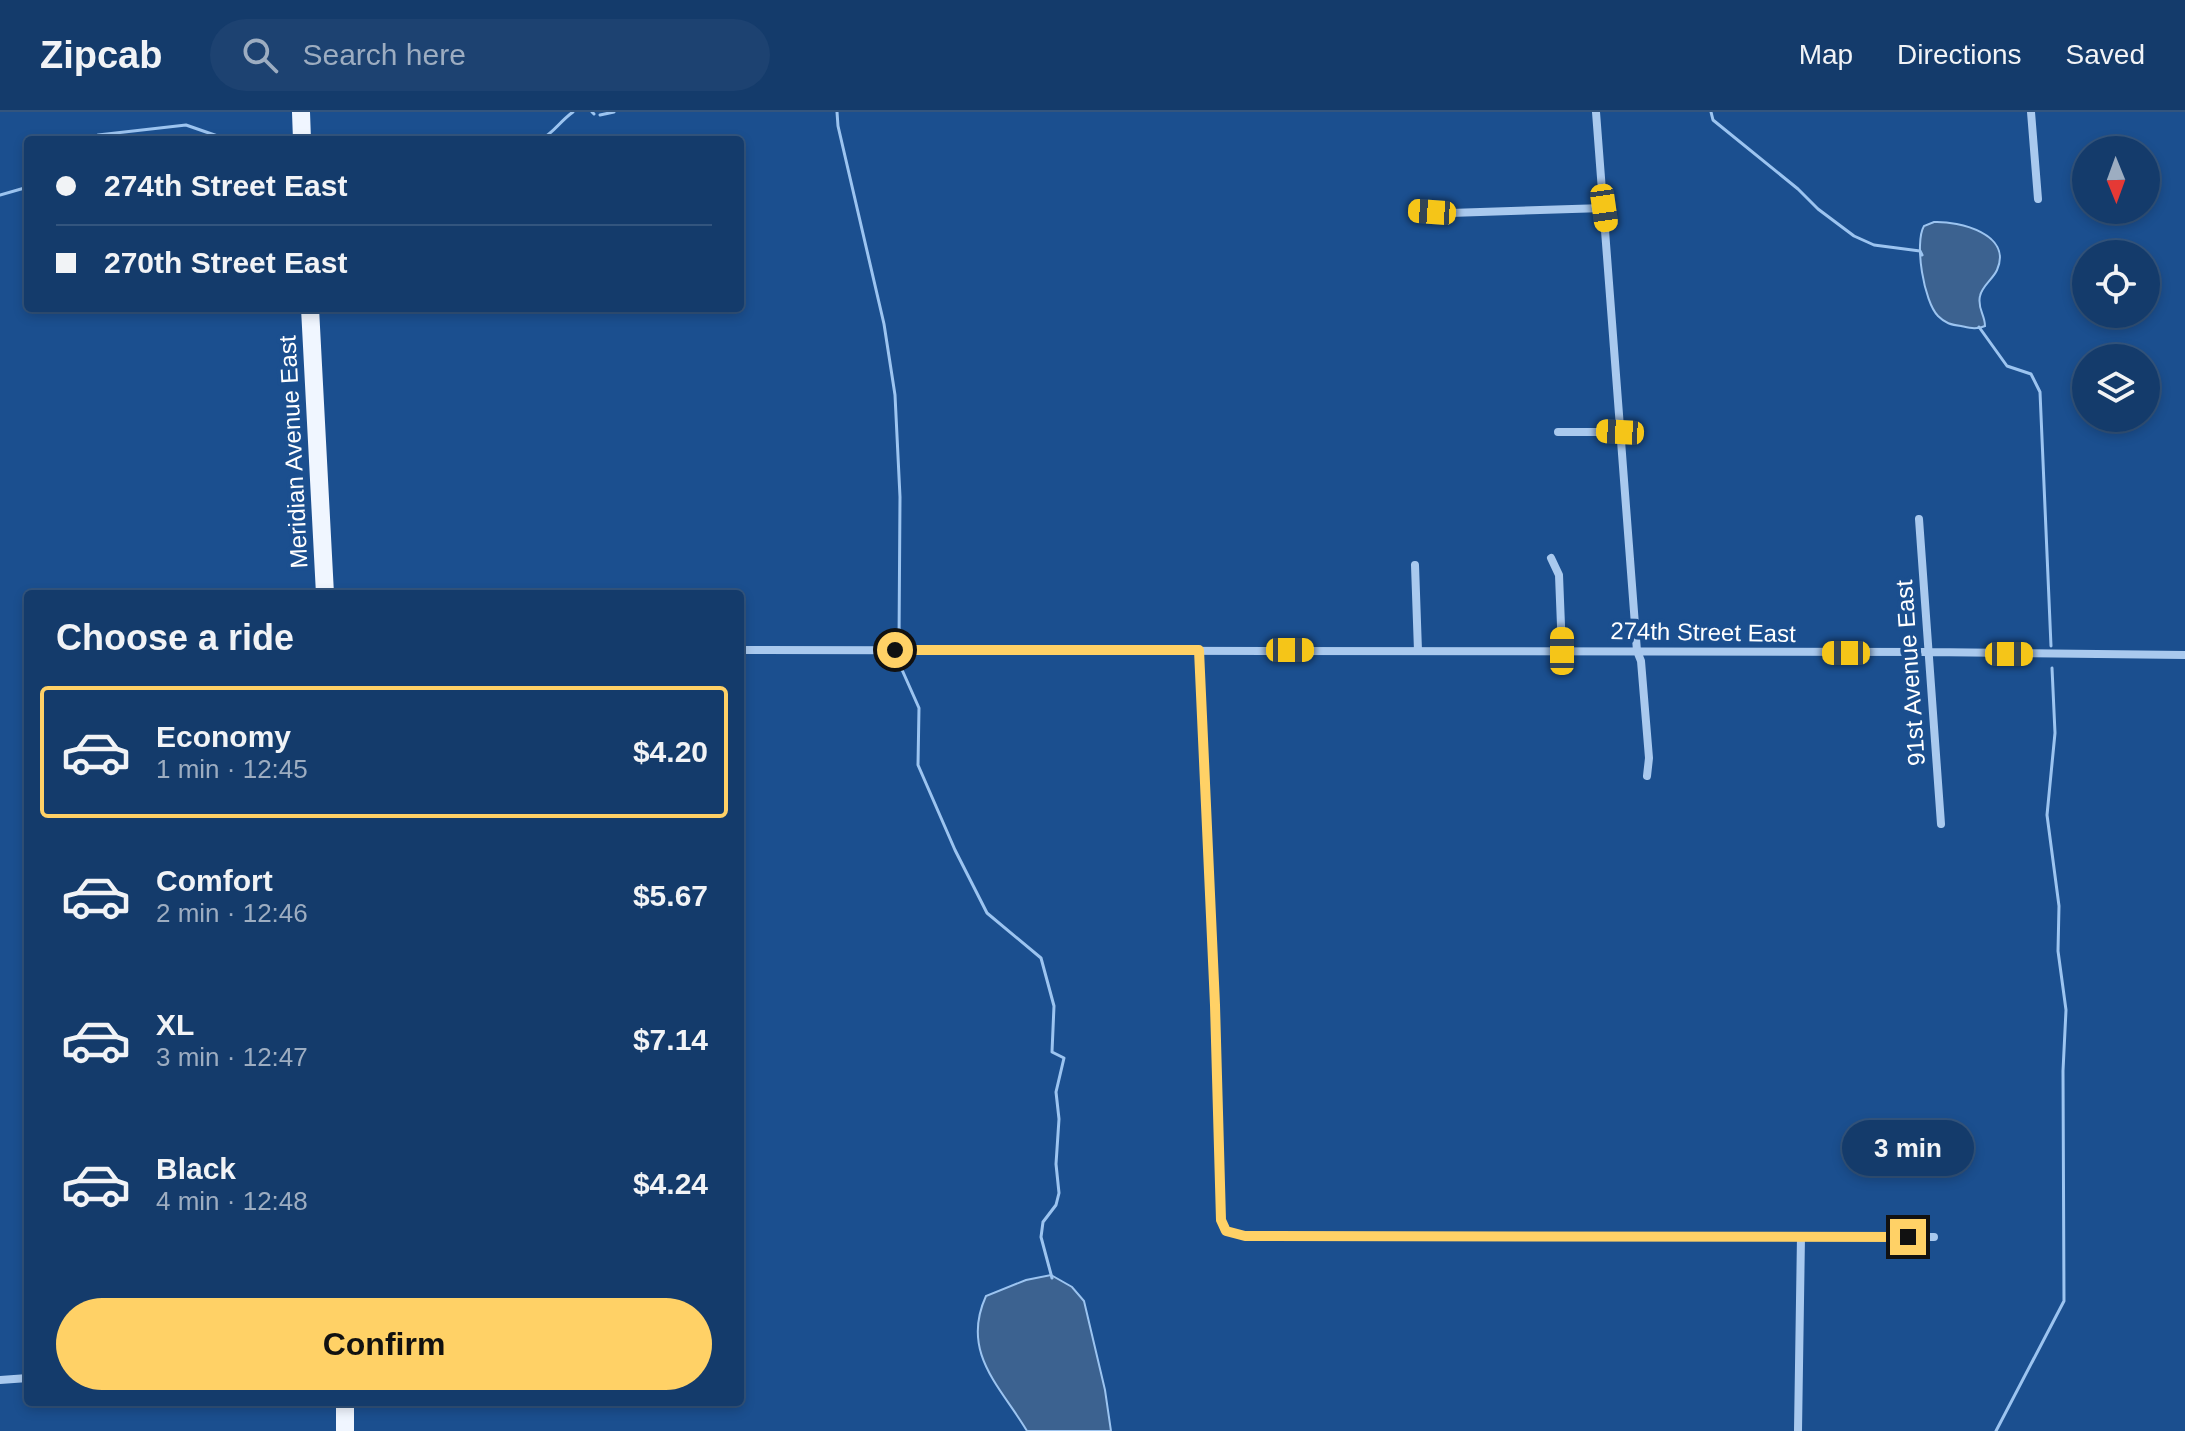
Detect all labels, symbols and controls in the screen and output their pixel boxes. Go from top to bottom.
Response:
search box [210,19,770,91]
icon: search [238,33,282,77]
text: Zipcab [40,34,162,76]
text: Search here [302,38,466,71]
text: Map [1799,39,1853,70]
text: Directions [1897,39,2022,70]
text: Saved [2066,39,2145,70]
north arrow [2072,136,2160,224]
map controls [2072,136,2160,432]
text: 274th Street East [104,169,347,202]
car [1589,183,1619,233]
car [1407,198,1457,226]
button: locate [2072,240,2160,328]
text: 270th Street East [104,246,347,279]
street label: Meridian Avenue East [273,335,313,569]
button: layers [2072,344,2160,432]
car [1595,419,1645,445]
street label: 91st Avenue East [1890,579,1930,767]
text: Choose a ride [56,617,294,658]
street label: 274th Street East [1610,617,1796,647]
car [1550,627,1574,675]
route start [877,632,913,668]
car [1266,638,1314,662]
car [1822,641,1870,665]
car [1985,642,2033,666]
icon: car [60,716,132,788]
text: Economy [156,720,291,753]
text: $4.20 [633,735,708,768]
text: 1 min · 12:45 [156,754,308,784]
icon: car [60,860,132,932]
text: Comfort [156,864,273,897]
text: $5.67 [633,879,708,912]
text: 2 min · 12:46 [156,898,308,928]
icon: car [60,1004,132,1076]
text: XL [156,1008,194,1041]
text: $7.14 [633,1023,708,1056]
text: 3 min · 12:47 [156,1042,308,1072]
callout: 3 min [1842,1121,1974,1177]
text: 3 min [1874,1133,1942,1163]
icon: car [60,1148,132,1220]
text: Black [156,1152,236,1185]
text: $4.24 [633,1167,708,1200]
text: 4 min · 12:48 [156,1186,308,1216]
route end [1890,1219,1926,1255]
button: Confirm [56,1298,712,1390]

